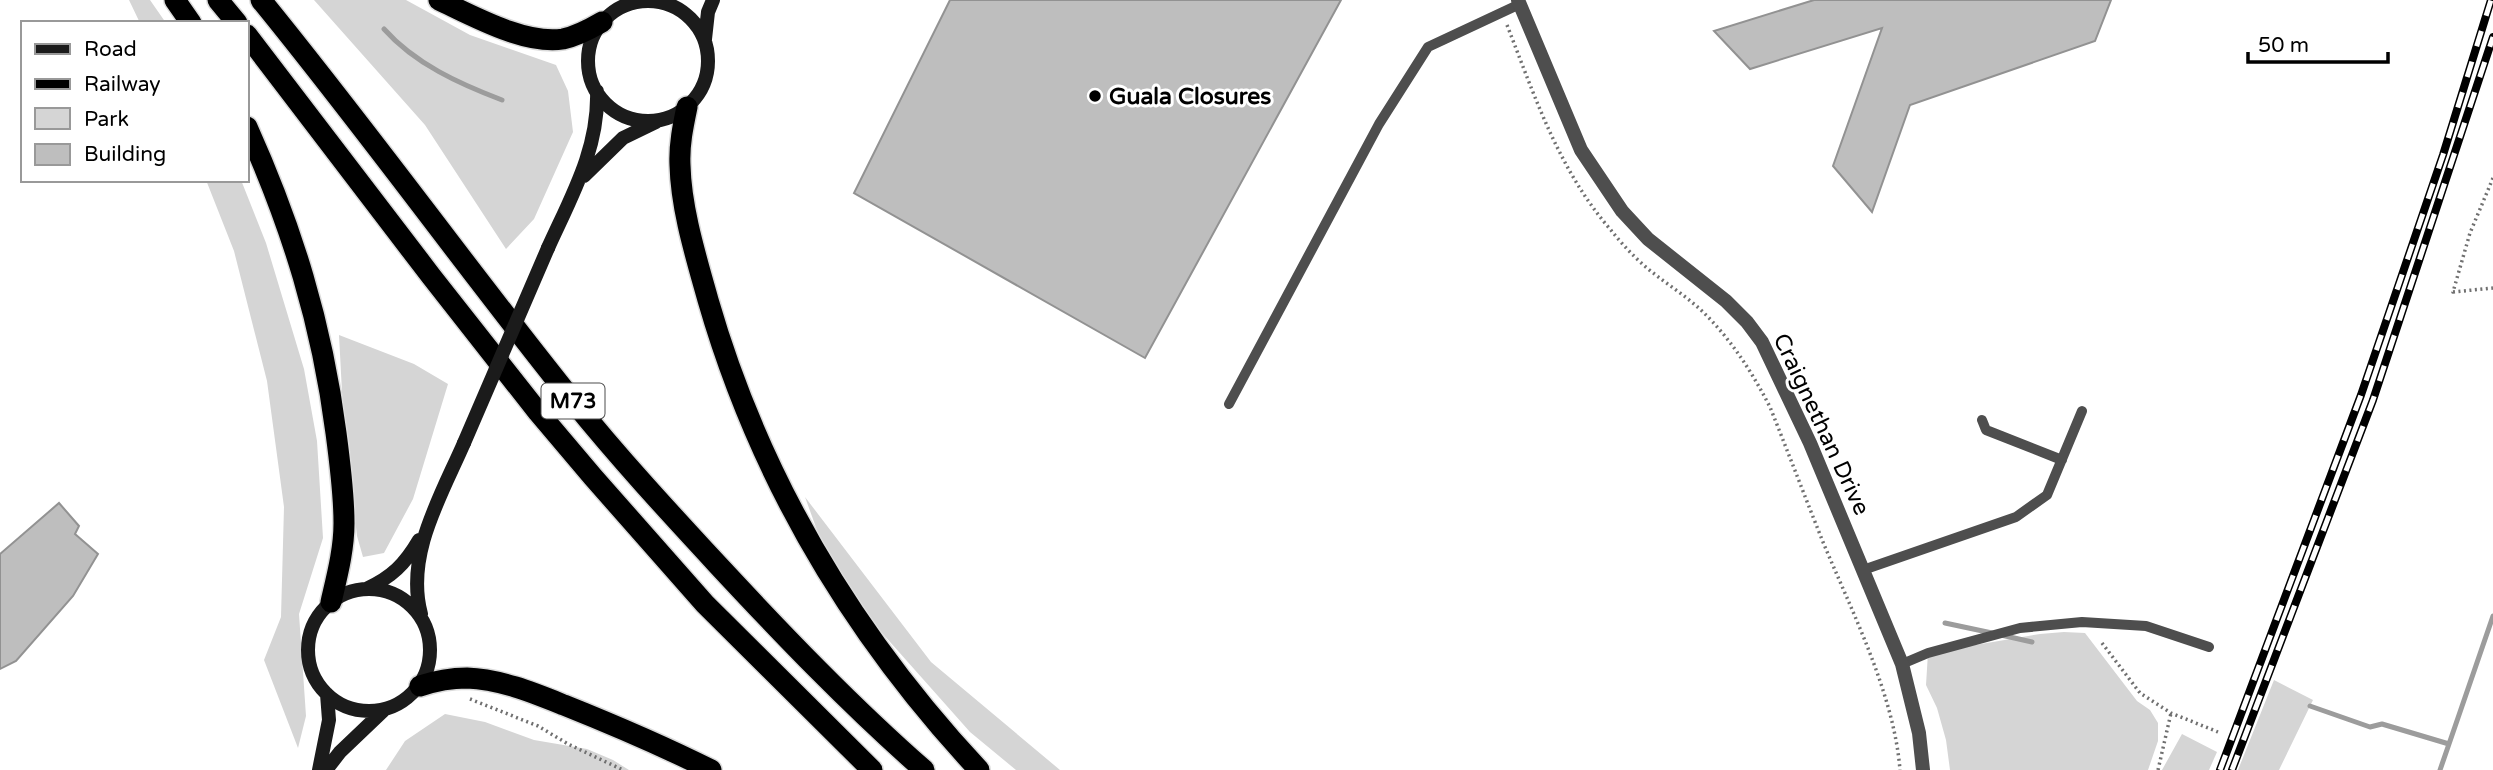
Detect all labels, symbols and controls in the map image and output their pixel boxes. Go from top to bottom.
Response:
legend [21,21,248,182]
scale bar [2248,21,2388,65]
text: 50 m [2258,33,2309,58]
text: Road [84,37,137,62]
text: Railway [84,72,161,97]
place label: Guala Closures [1109,83,1271,111]
marker: Guala Closures [1087,88,1103,104]
text: Park [84,107,129,132]
text: Building [84,142,166,167]
street label: Craignethan Drive [1767,329,1875,520]
road number: M73 [542,384,604,418]

